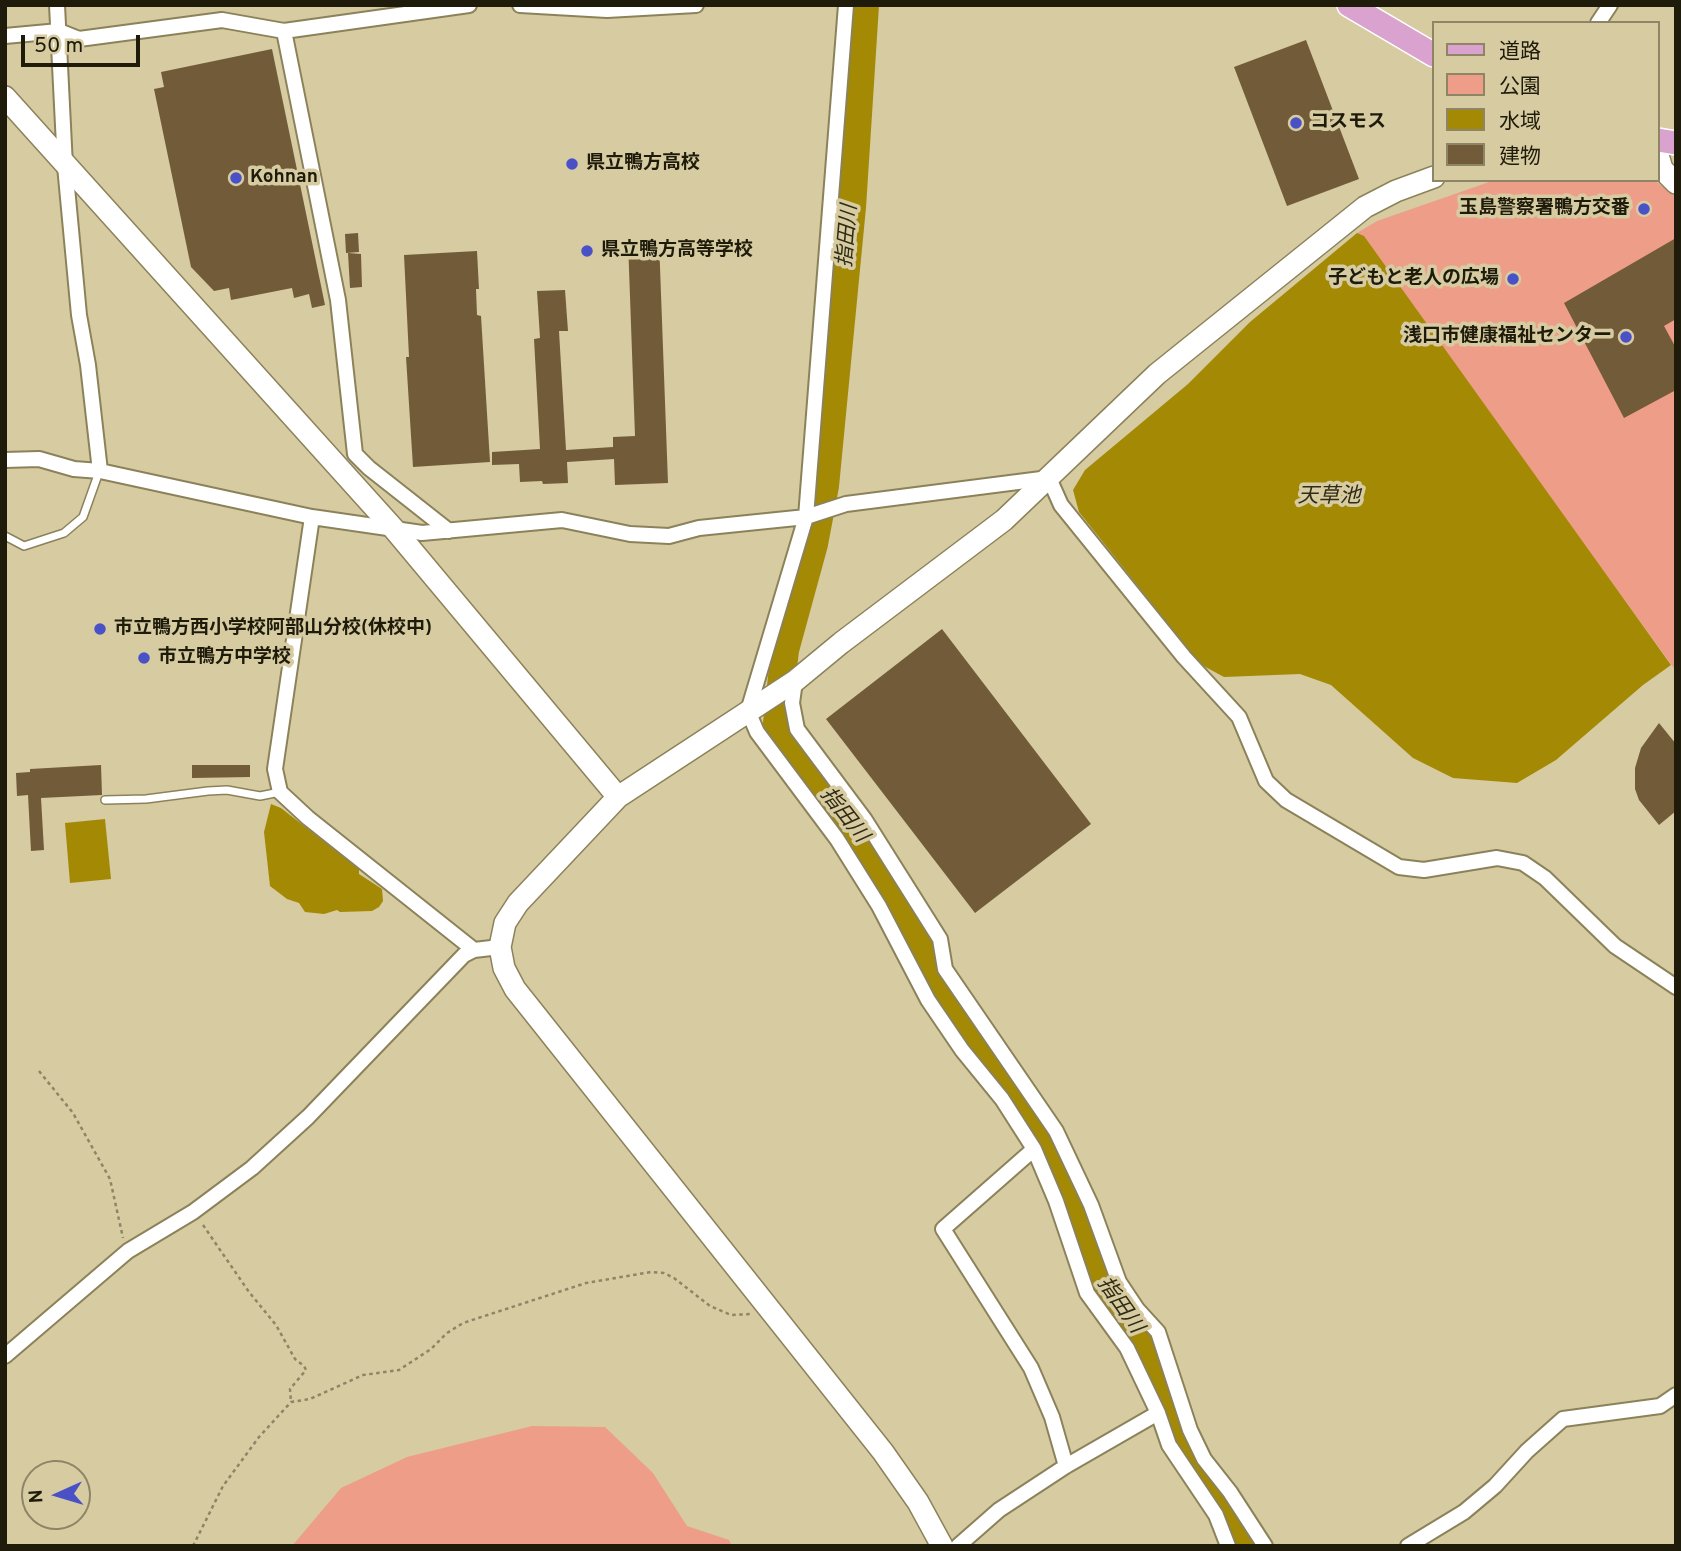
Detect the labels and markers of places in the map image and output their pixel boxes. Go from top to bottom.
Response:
place label: コスモス [1310,112,1386,134]
marker: コスモス [1288,115,1304,131]
place label: 県立鴨方高校 [586,153,700,175]
marker: 県立鴨方高校 [564,156,580,172]
place label: Kohnan [250,167,318,189]
marker: Kohnan [228,170,244,186]
place label: 玉島警察署鴨方交番 [1459,198,1630,220]
marker: 玉島警察署鴨方交番 [1636,201,1652,217]
place label: 県立鴨方高等学校 [601,240,753,262]
marker: 県立鴨方高等学校 [579,243,595,259]
place label: 子どもと老人の広場 [1328,268,1499,290]
marker: 子どもと老人の広場 [1505,271,1521,287]
place label: 浅口市健康福祉センター [1403,326,1612,348]
marker: 浅口市健康福祉センター [1618,329,1634,345]
place label: 市立鴨方西小学校阿部山分校(休校中) [114,618,432,640]
marker: 市立鴨方西小学校阿部山分校(休校中) [92,621,108,637]
place label: 市立鴨方中学校 [158,647,291,669]
marker: 市立鴨方中学校 [136,650,152,666]

